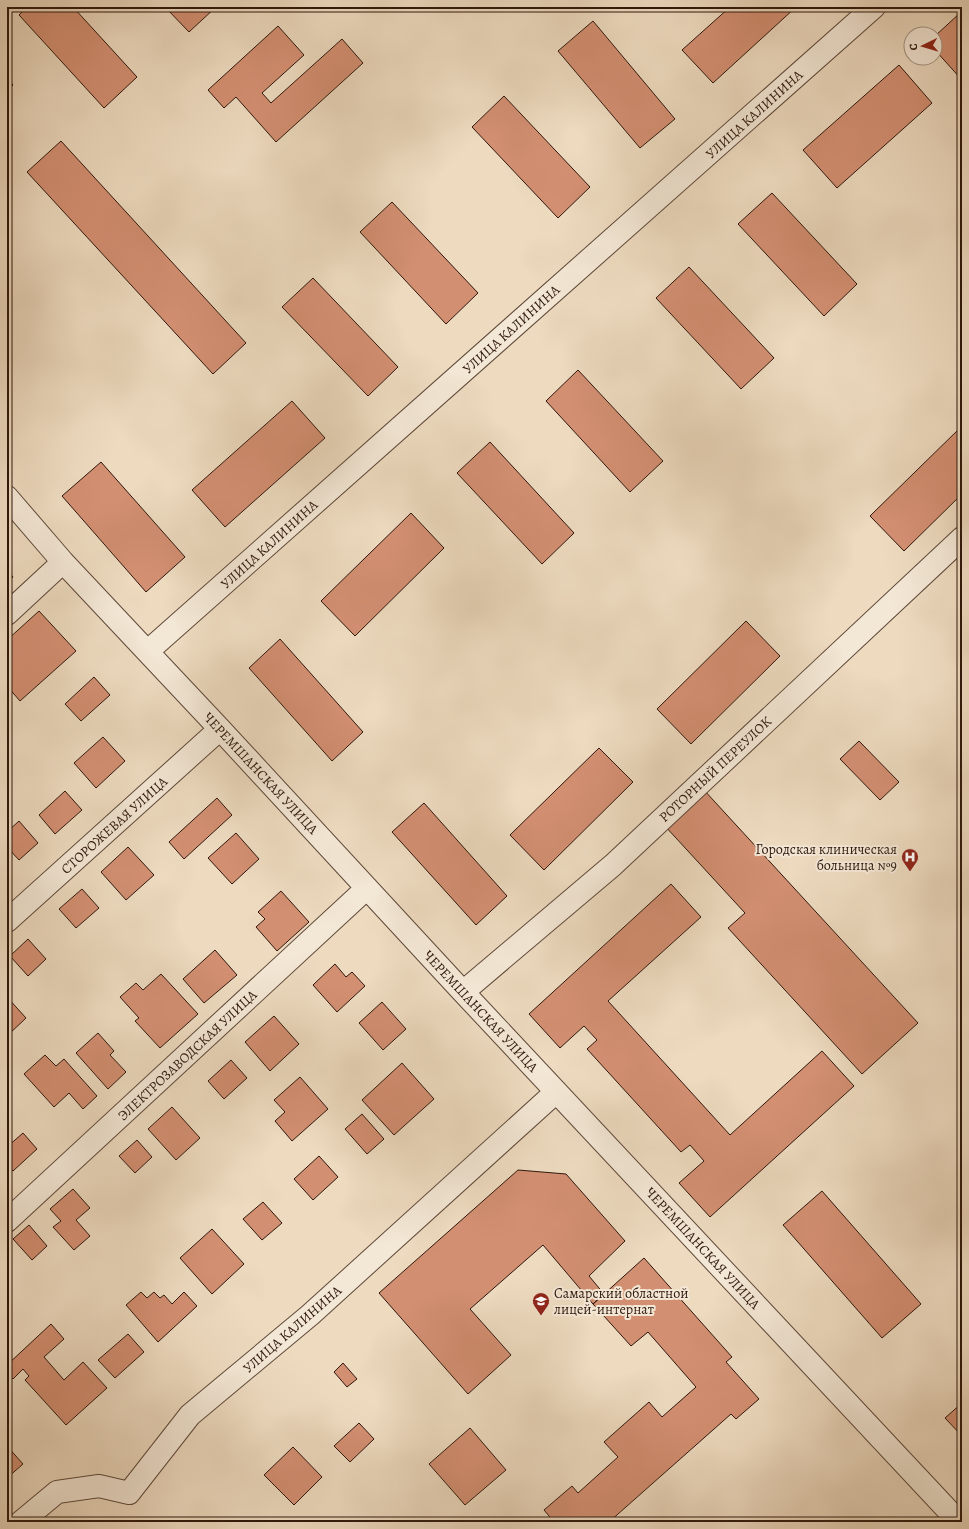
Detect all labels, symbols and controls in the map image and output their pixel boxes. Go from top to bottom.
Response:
north arrow [903,26,943,66]
text: С [906,43,921,51]
street label: УЛИЦА КАЛИНИНА [702,65,808,163]
street label: УЛИЦА КАЛИНИНА [459,280,565,378]
street label: УЛИЦА КАЛИНИНА [217,495,323,593]
street label: ЧЕРЕМШАНСКАЯ УЛИЦА [199,708,323,839]
street label: РОТОРНЫЙ ПЕРЕУЛОК [655,712,776,827]
street label: СТОРОЖЕВАЯ УЛИЦА [57,772,172,878]
place label: Городская клиническая больница №9 [756,840,897,875]
hospital icon: Городская клиническая больница №9 [900,847,920,872]
street label: ЧЕРЕМШАНСКАЯ УЛИЦА [419,946,543,1077]
street label: ЭЛЕКТРОЗАВОДСКАЯ УЛИЦА [114,985,262,1125]
street label: ЧЕРЕМШАНСКАЯ УЛИЦА [641,1183,765,1314]
street label: УЛИЦА КАЛИНИНА [239,1281,346,1377]
place label: Самарский областной лицей-интернат [554,1284,688,1319]
school or university icon: Самарский областной лицей-интернат [531,1291,551,1316]

